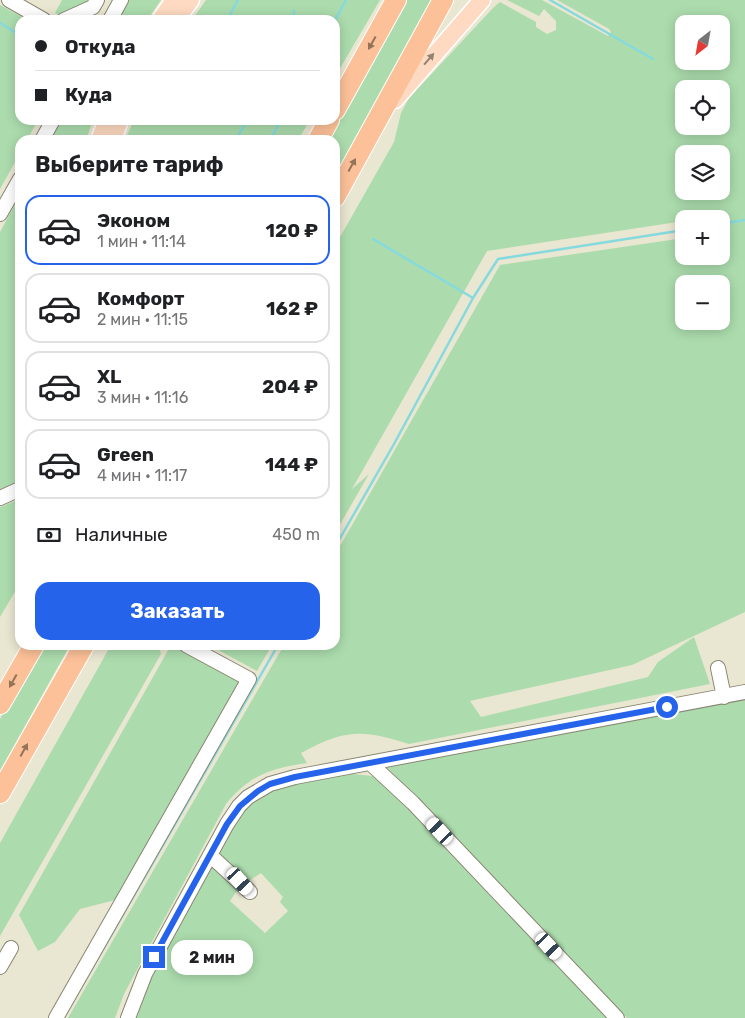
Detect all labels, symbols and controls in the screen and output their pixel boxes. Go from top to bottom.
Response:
north arrow [675,15,730,70]
map controls [675,15,730,330]
text: Откуда [65,35,135,58]
one-way arrow [368,35,376,50]
one-way arrow [424,53,435,66]
button: locate [675,80,730,135]
text: Куда [65,83,112,106]
button: layers [675,145,730,200]
text: Выберите тариф [35,151,224,178]
one-way arrow [348,159,357,172]
icon: car [37,208,82,253]
text: Эконом [97,209,170,232]
button: + [675,210,730,265]
text: 120 ₽ [266,219,318,242]
text: 1 мин · 11:14 [97,232,186,251]
button: − [675,275,730,330]
icon: car [37,286,82,331]
text: Комфорт [97,287,184,310]
text: 162 ₽ [266,297,318,320]
text: 2 мин · 11:15 [97,310,188,329]
icon: car [37,364,82,409]
text: XL [97,365,121,388]
text: 204 ₽ [262,375,318,398]
text: 3 мин · 11:16 [97,388,188,407]
icon: car [37,442,82,487]
text: Green [97,443,154,466]
text: 144 ₽ [265,453,318,476]
text: 4 мин · 11:17 [97,466,187,485]
icon: cash [35,521,63,549]
text: Наличные [75,523,168,546]
text: 450 m [272,525,320,544]
button: Заказать [35,582,320,640]
one-way arrow [8,675,17,688]
route start [656,696,678,718]
one-way arrow [20,743,28,757]
car [424,815,455,847]
car [224,865,255,897]
car [533,930,564,962]
callout: 2 мин [172,940,254,974]
route end [143,946,165,968]
text: 2 мин [189,948,235,967]

